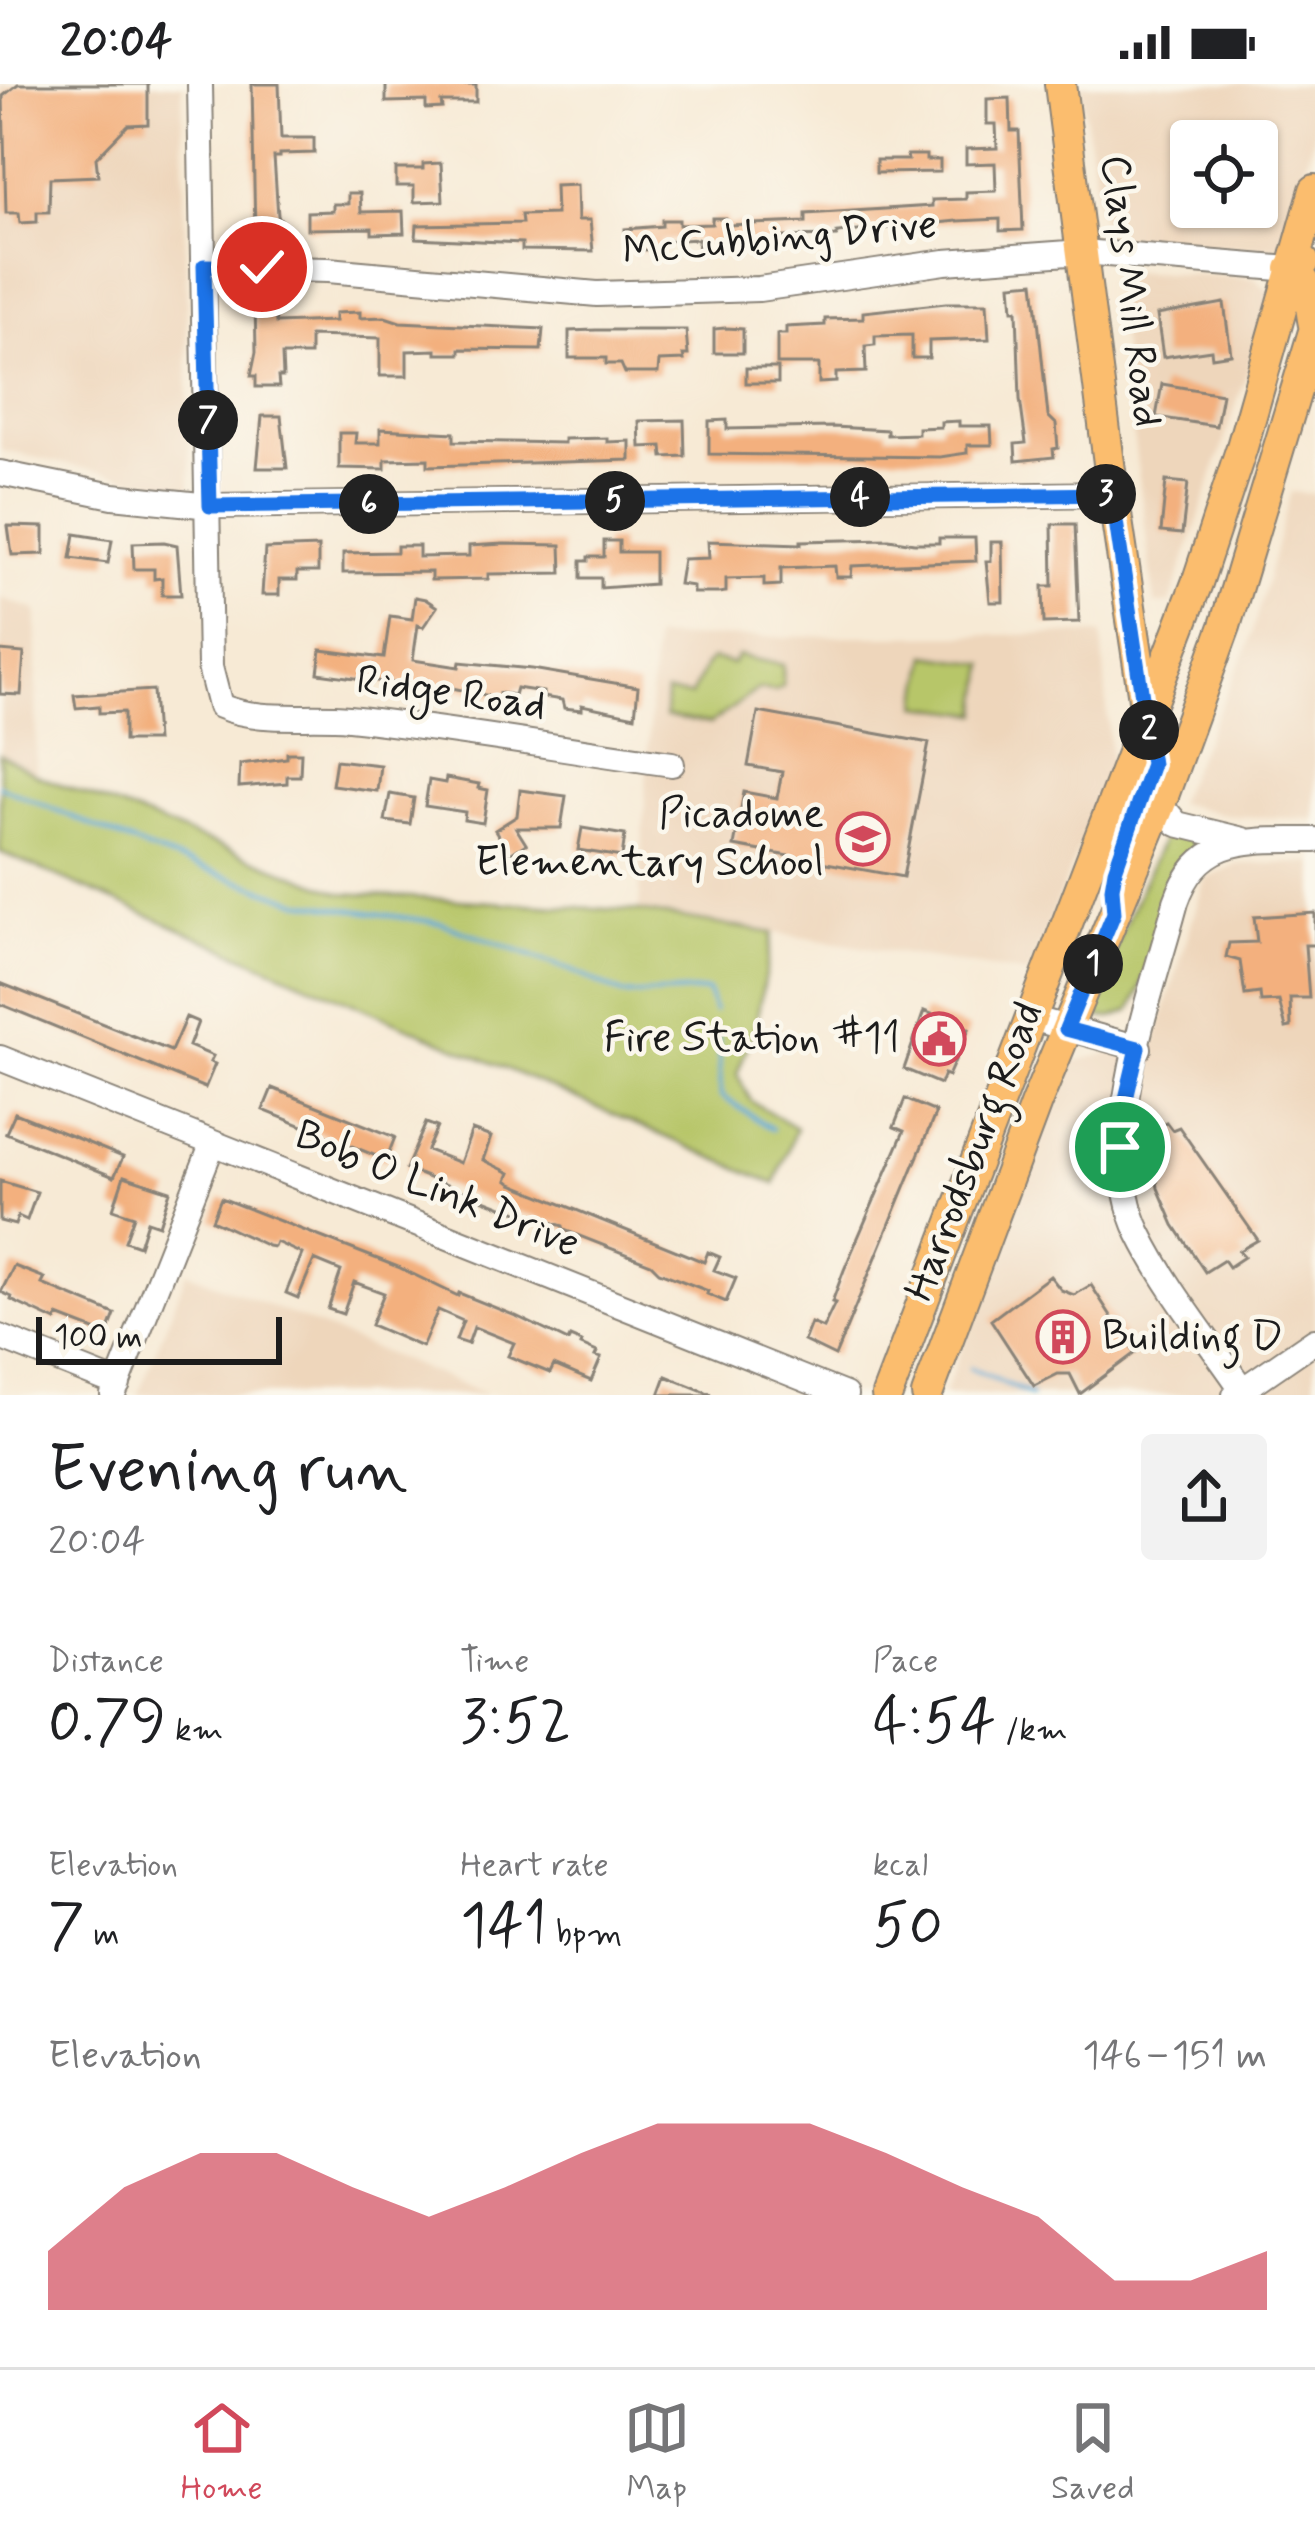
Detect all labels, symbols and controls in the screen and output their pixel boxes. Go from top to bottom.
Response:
text: 20:04 [60,13,172,72]
map controls [1170,120,1278,228]
button: locate [1170,120,1278,228]
street label: Clays Mill Road [1086,152,1174,430]
street label: McCubbing Drive [620,198,940,280]
pin [211,216,313,318]
icon: check [229,234,295,300]
pin: 7 [178,390,238,450]
text: 7 [198,398,218,442]
pin: 3 [1076,464,1136,524]
pin: 4 [830,467,890,527]
pin: 5 [585,471,645,531]
text: 3 [1099,472,1113,516]
pin: 6 [339,474,399,534]
text: 4 [850,475,870,519]
text: 5 [605,479,625,523]
text: 6 [361,482,377,526]
street label: Ridge Road [352,654,549,737]
pin: 2 [1119,700,1179,760]
text: 2 [1141,708,1157,752]
place label: Picadome Elementary School [475,788,824,891]
school or university icon: Picadome Elementary School [835,811,891,867]
pin: 1 [1063,934,1123,994]
text: 1 [1086,942,1100,986]
street label: Harrodsburg Road [893,995,1061,1311]
public building icon: Fire Station #11 [911,1011,967,1067]
place label: Fire Station #11 [604,1012,900,1067]
pin [1069,1096,1171,1198]
street label: Bob O Link Drive [287,1108,587,1272]
icon: arrive [1087,1114,1153,1180]
building icon: Building D [1035,1309,1091,1365]
place label: Building D [1102,1310,1283,1369]
scale bar [36,1311,282,1364]
text: 100 m [54,1316,143,1360]
text: Evening run [48,1429,408,1515]
button: share [1141,1434,1267,1560]
text: 20:04 [48,1517,145,1568]
text: Distance [48,1640,164,1684]
text: Time [460,1640,529,1684]
text: Pace [873,1640,938,1684]
text: 0.79 [48,1684,166,1763]
text: 3:52 [460,1684,571,1763]
text: 4:54 [873,1684,996,1763]
text: km [166,1709,223,1753]
text: /km [996,1709,1067,1753]
text: Elevation [48,1844,178,1888]
text: Heart rate [460,1844,609,1888]
text: kcal [873,1844,928,1888]
text: 7 [48,1888,84,1967]
text: 141 [460,1888,547,1967]
text: 50 [873,1888,943,1967]
text: m [84,1913,120,1957]
text: bpm [547,1913,622,1957]
text: Elevation [48,2031,202,2082]
text: 146–151 m [1083,2031,1267,2082]
tab: Home [181,2395,263,2511]
tab: Map [624,2395,690,2511]
tab: Saved [1051,2395,1134,2511]

